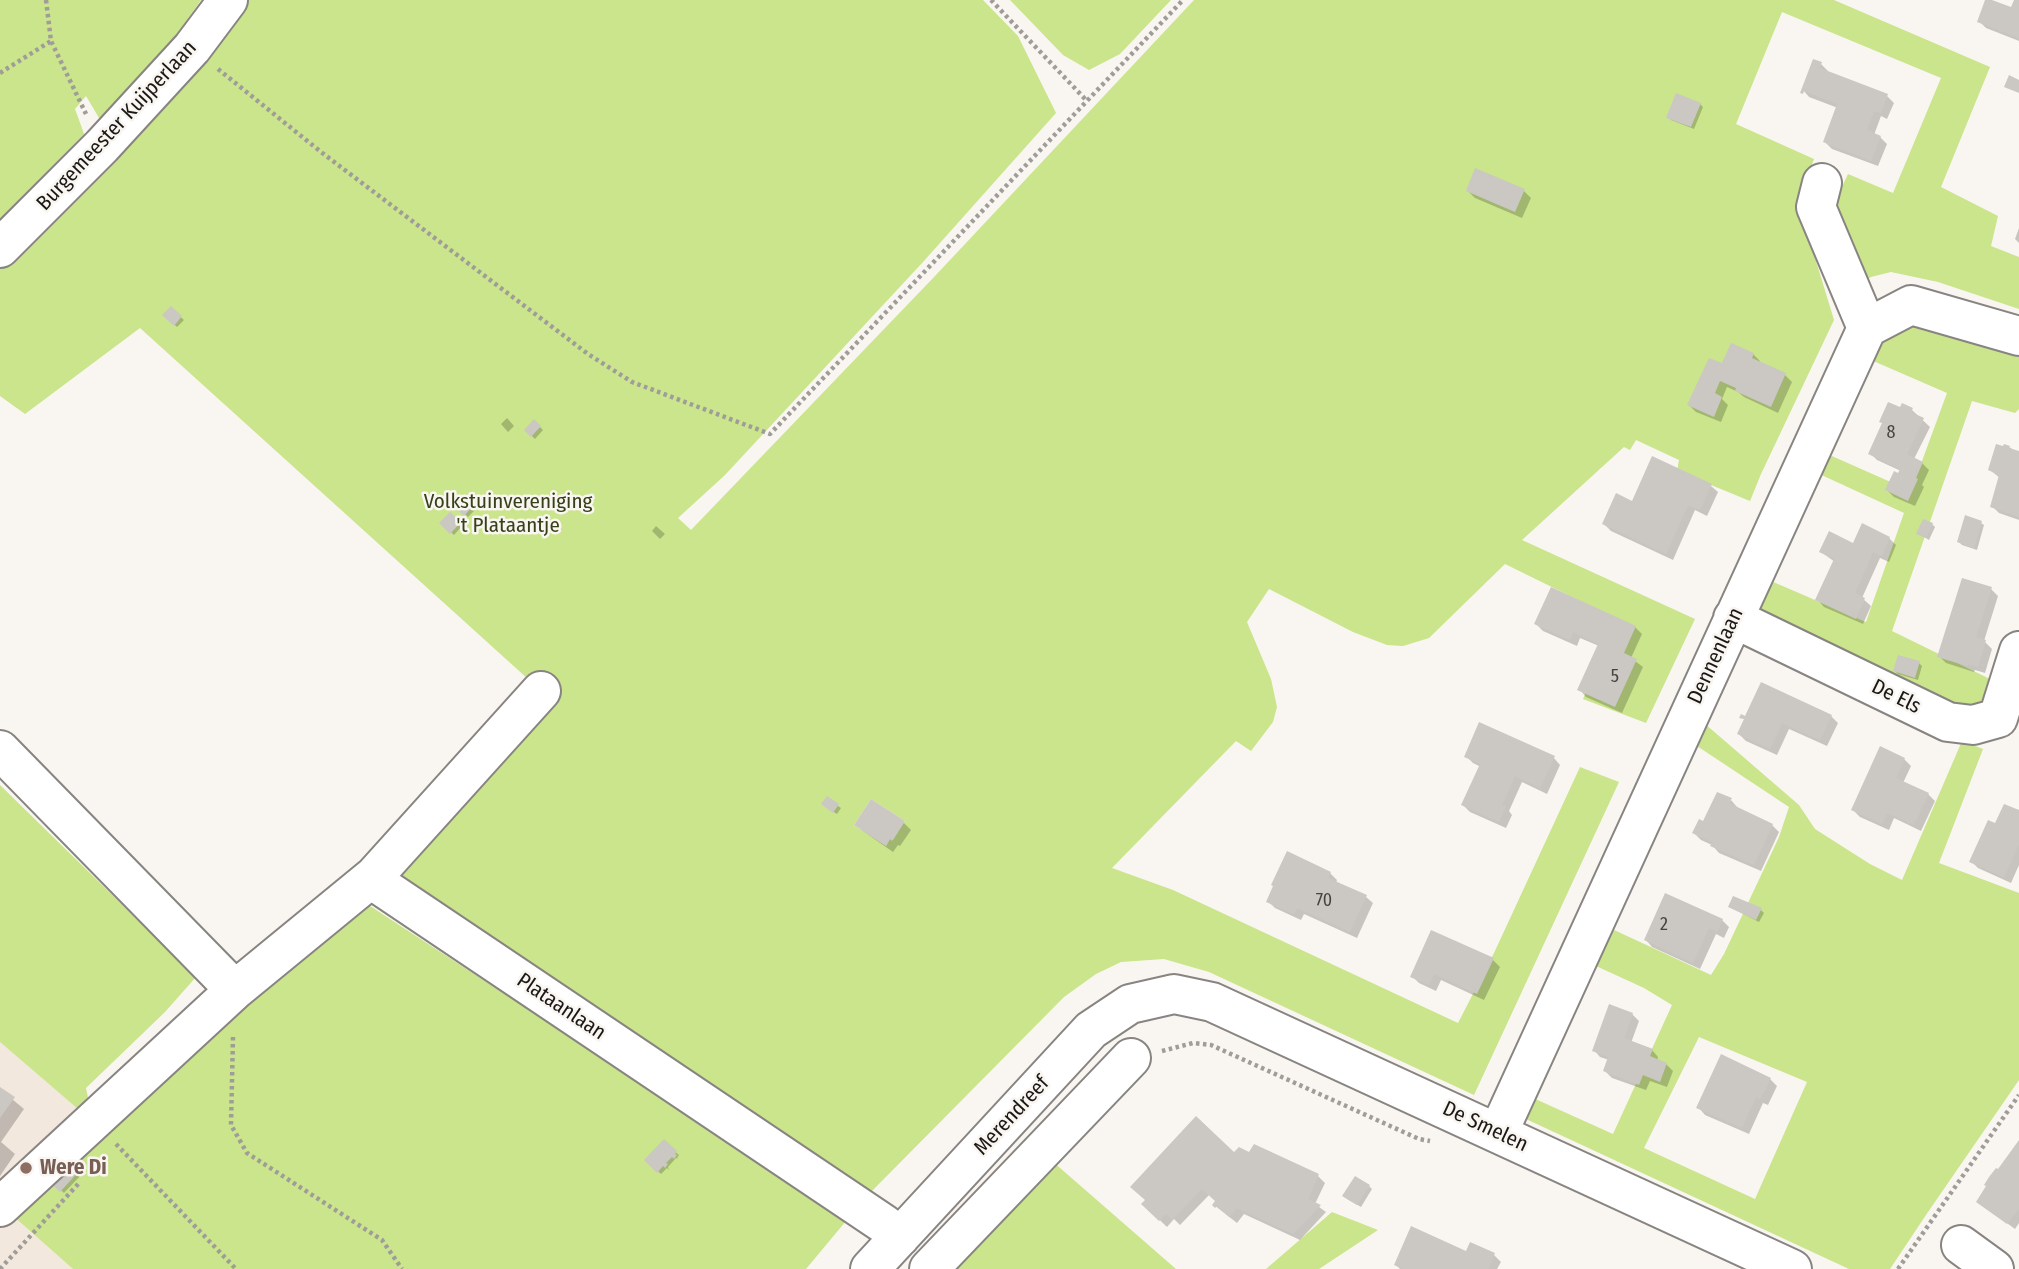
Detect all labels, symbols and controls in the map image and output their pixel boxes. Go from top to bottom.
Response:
street label: Burgemeester Kuijperlaan [32,36,202,216]
house number: 8 [1887,422,1895,444]
park label: Volkstuinvereniging 't Plataantje [424,489,592,539]
street label: Dennenlaan [1683,604,1749,708]
house number: 5 [1611,666,1619,688]
street label: De Els [1867,674,1925,720]
house number: 70 [1316,890,1332,912]
house number: 2 [1660,914,1668,936]
street label: Plataanlaan [512,968,610,1046]
street label: Merendreef [969,1071,1055,1161]
street label: De Smelen [1438,1096,1532,1158]
place label: Were Di [40,1155,107,1181]
marker: Were Di [18,1160,34,1176]

